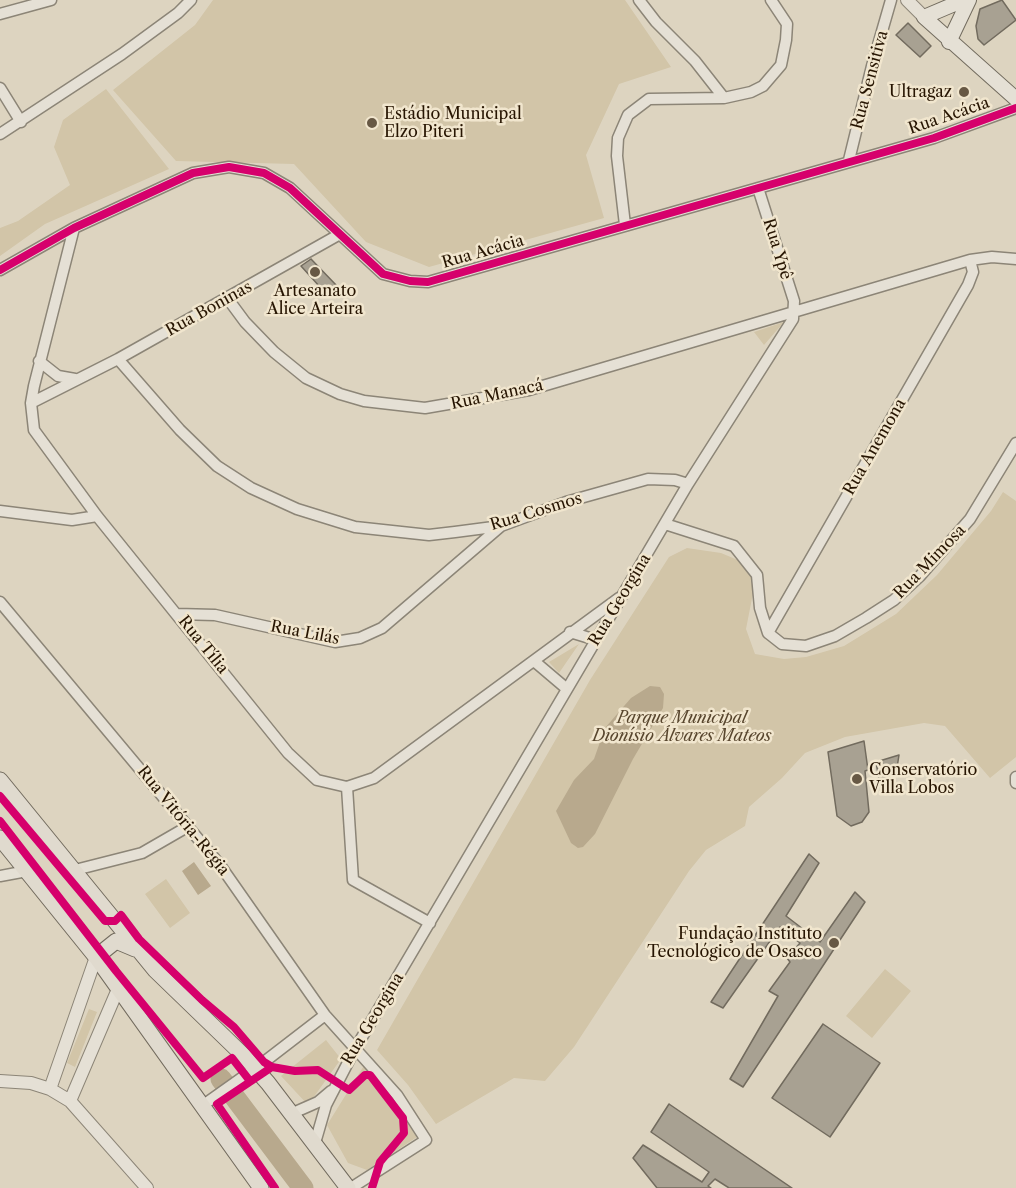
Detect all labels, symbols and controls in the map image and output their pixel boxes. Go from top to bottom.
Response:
street label: Rua Sensitiva [848,28,892,132]
place label: Ultragaz [889,82,952,102]
marker: Ultragaz [957,85,971,99]
street label: Rua Acácia [906,93,992,139]
place label: Estádio Municipal Elzo Piteri [384,104,522,142]
marker: Estádio Municipal Elzo Piteri [365,116,379,130]
street label: Rua Ypê [759,216,795,282]
street label: Rua Acácia [440,231,526,273]
marker: Artesanato Alice Arteira [308,265,322,279]
street label: Rua Boninas [163,277,255,341]
place label: Artesanato Alice Arteira [267,281,363,319]
street label: Rua Manacá [449,376,545,414]
street label: Rua Anemona [840,395,910,499]
street label: Rua Cosmos [488,489,584,535]
street label: Rua Mimosa [890,521,970,603]
street label: Rua Georgina [585,550,655,650]
street label: Rua Tília [174,612,232,678]
street label: Rua Lilás [269,617,341,649]
park label: Parque Municipal Dionísio Álvares Mateos [593,708,771,746]
place label: Conservatório Villa Lobos [869,760,977,798]
street label: Rua Vitória-Régia [133,762,233,880]
marker: Conservatório Villa Lobos [850,772,864,786]
place label: Fundação Instituto Tecnológico de Osasco [647,924,822,962]
marker: Fundação Instituto Tecnológico de Osasco [827,936,841,950]
street label: Rua Georgina [338,969,408,1069]

